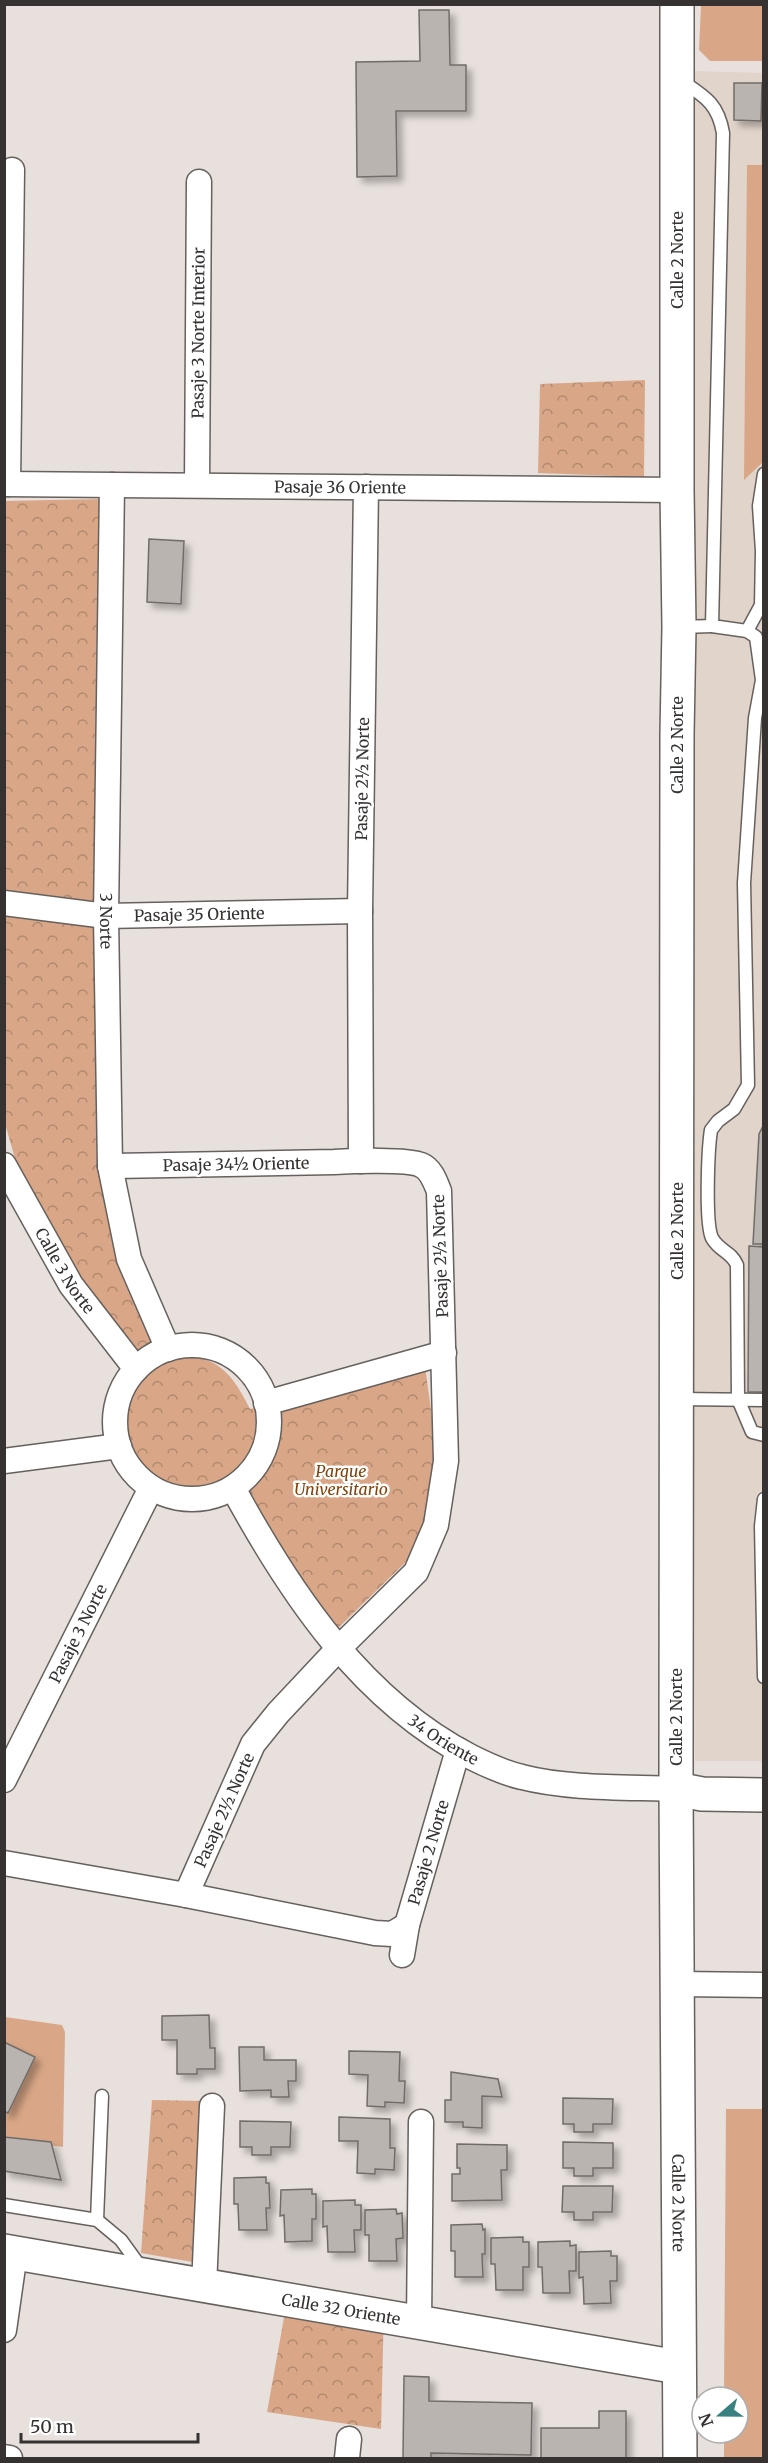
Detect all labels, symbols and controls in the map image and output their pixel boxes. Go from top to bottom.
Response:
street label: Calle 2 Norte [667,211,687,309]
street label: Pasaje 3 Norte Interior [187,247,209,419]
street label: Pasaje 36 Oriente [274,476,406,498]
street label: Calle 2 Norte [667,696,687,794]
street label: Pasaje 2½ Norte [351,717,373,841]
street label: 3 Norte [96,893,117,949]
street label: Pasaje 35 Oriente [134,903,265,925]
street label: Pasaje 34½ Oriente [163,1153,309,1175]
street label: Calle 2 Norte [667,1182,687,1280]
street label: Pasaje 2½ Norte [428,1194,452,1318]
street label: Calle 3 Norte [31,1224,99,1317]
park label: Parque Universitario [294,1461,388,1499]
street label: Pasaje 3 Norte [44,1581,111,1686]
street label: Calle 2 Norte [666,1668,686,1766]
street label: 34 Oriente [404,1710,482,1769]
street label: Pasaje 2½ Norte [190,1750,258,1870]
street label: Pasaje 2 Norte [403,1797,453,1907]
street label: Calle 2 Norte [668,2154,689,2252]
street label: Calle 32 Oriente [280,2289,402,2329]
north arrow [690,2385,750,2445]
scale bar [21,2406,198,2444]
text: N [694,2410,717,2429]
text: 50 m [30,2415,74,2438]

